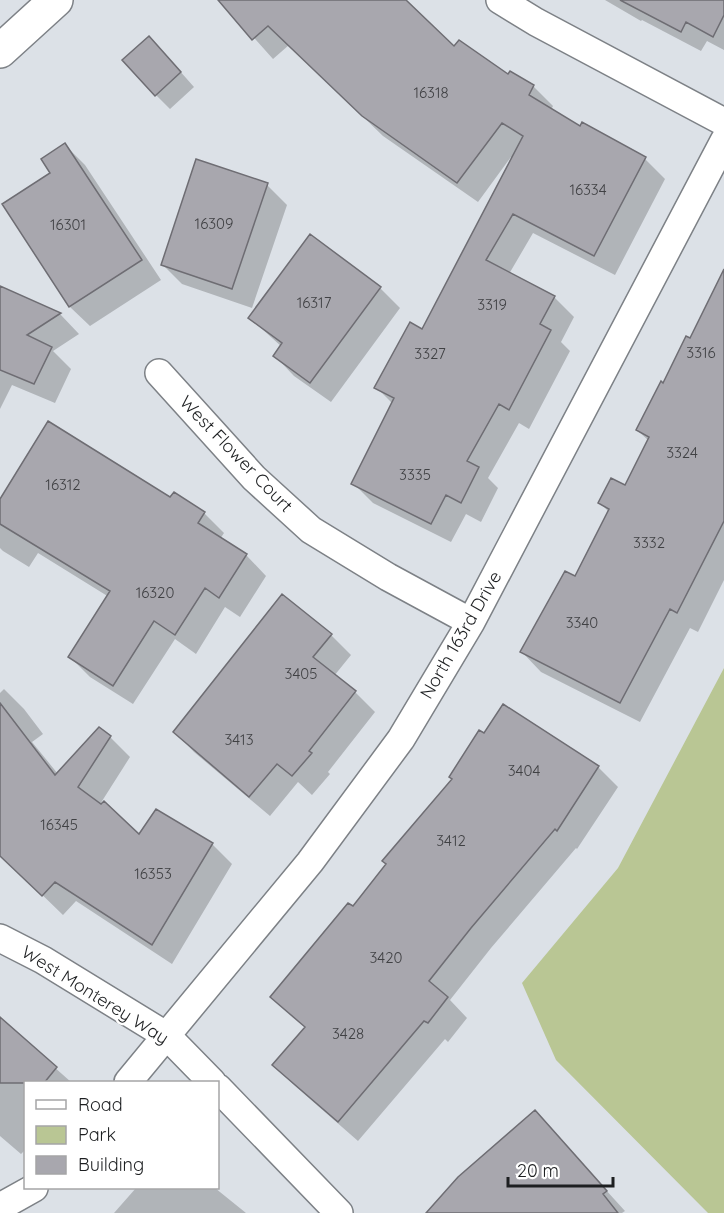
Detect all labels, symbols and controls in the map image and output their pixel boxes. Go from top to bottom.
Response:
house number: 16318 [413,83,449,102]
house number: 16334 [569,180,607,199]
house number: 16309 [195,214,233,233]
house number: 16301 [50,215,86,234]
house number: 16317 [297,293,332,312]
house number: 3319 [477,295,507,314]
house number: 3316 [686,343,716,362]
house number: 3327 [414,344,446,363]
street label: West Flower Court [175,391,298,517]
house number: 3324 [666,443,698,462]
house number: 3335 [399,465,431,484]
house number: 16312 [45,475,81,494]
house number: 3332 [633,533,665,552]
street label: North 163rd Drive [415,567,506,703]
house number: 16320 [136,583,174,602]
house number: 3340 [566,613,598,632]
house number: 3405 [285,664,317,683]
house number: 3413 [224,730,254,749]
house number: 3404 [508,761,540,780]
house number: 16345 [40,815,78,834]
house number: 3412 [436,831,466,850]
house number: 16353 [134,864,172,883]
street label: West Monterey Way [17,940,173,1049]
house number: 3420 [369,948,403,967]
house number: 3428 [332,1024,364,1043]
legend [24,1081,219,1189]
text: Road [78,1093,123,1116]
text: Park [78,1123,116,1146]
scale bar [508,1150,613,1188]
text: Building [78,1153,144,1176]
text: 20 m [517,1159,559,1182]

